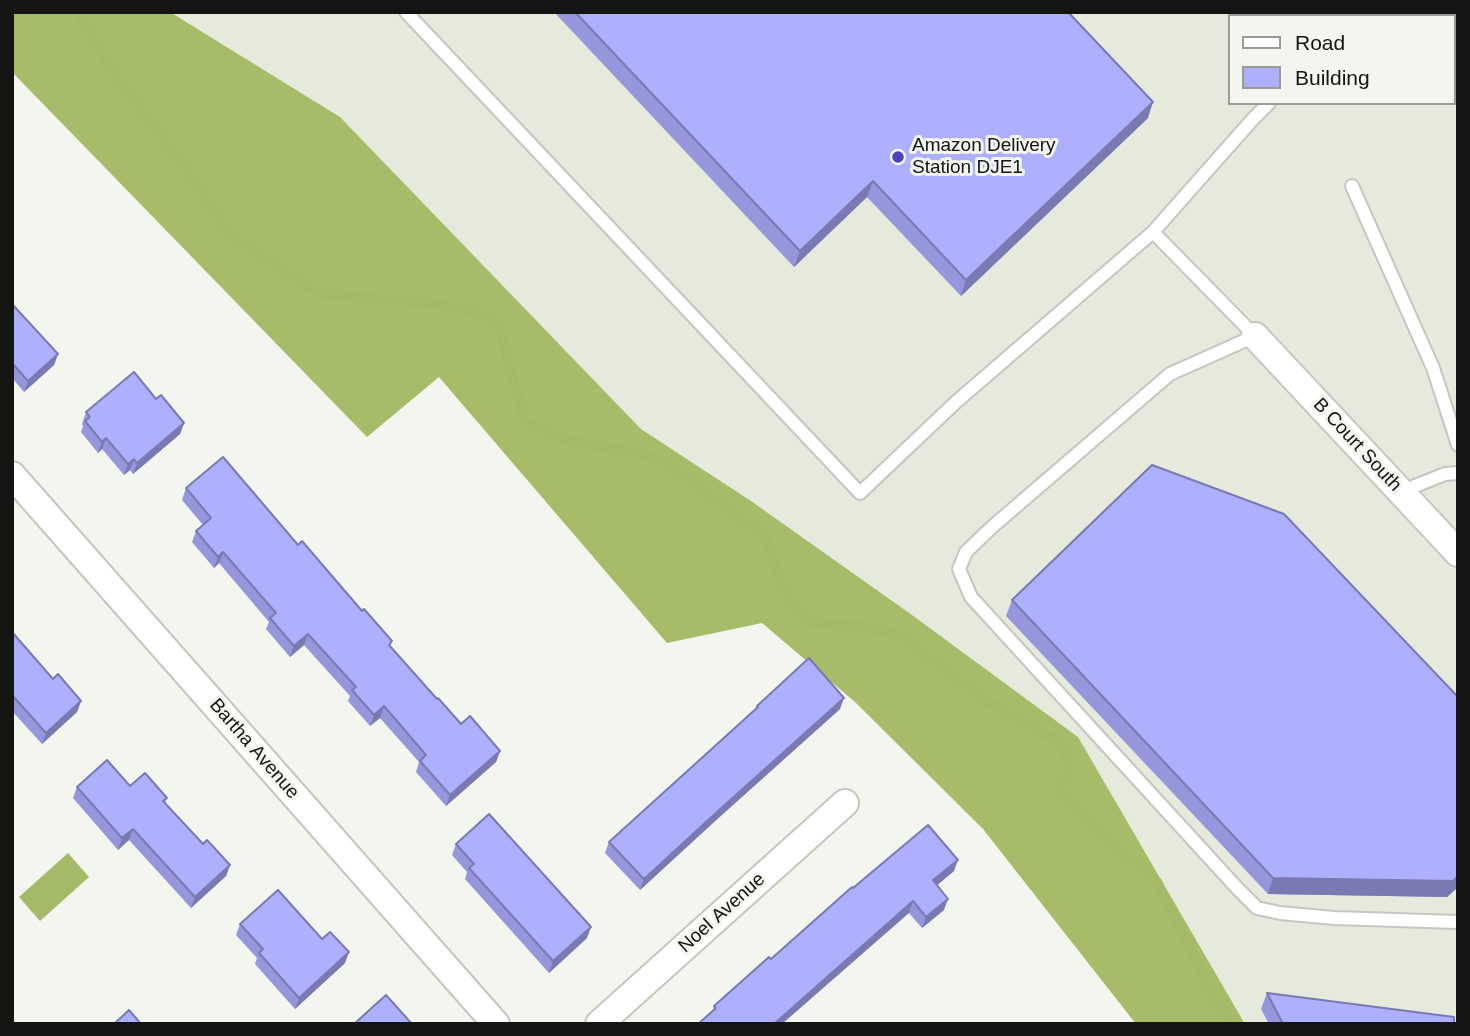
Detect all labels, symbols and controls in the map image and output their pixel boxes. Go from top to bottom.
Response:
legend [1228,14,1456,105]
text: Road [1295,31,1345,54]
text: Building [1295,66,1370,89]
place label: Amazon Delivery Station DJE1 [912,135,1056,179]
marker: Amazon Delivery Station DJE1 [890,149,906,165]
street label: B Court South [1308,394,1406,496]
street label: Bartha Avenue [204,694,304,804]
street label: Noel Avenue [674,868,770,958]

